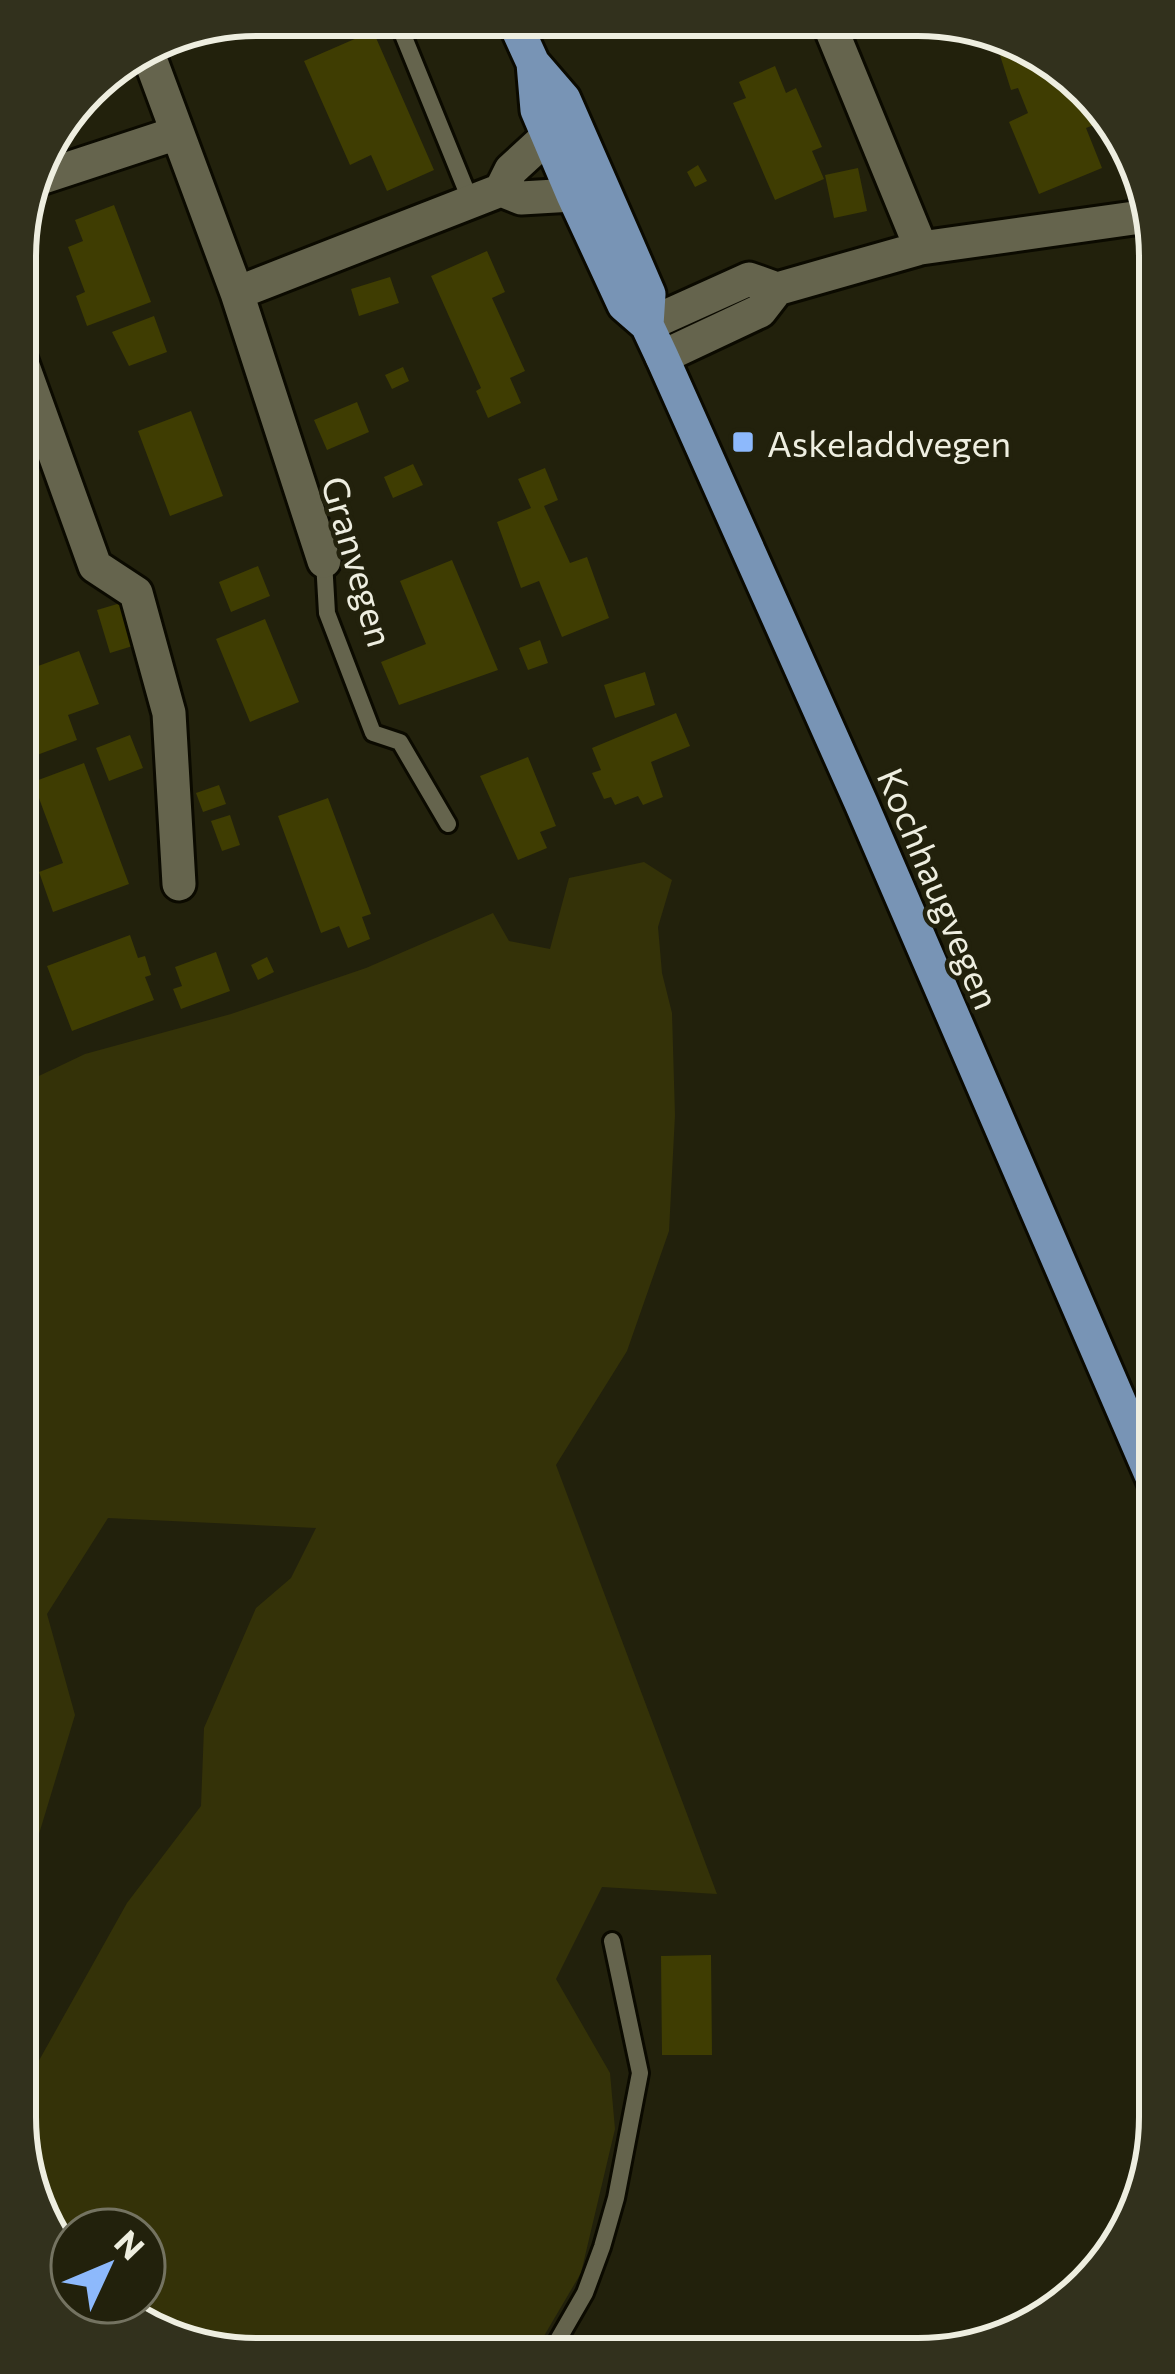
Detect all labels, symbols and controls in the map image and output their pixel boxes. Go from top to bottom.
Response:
place label: Askeladdvegen [767,420,1011,464]
marker: Askeladdvegen [730,429,756,455]
street label: Granvegen [314,471,404,651]
street label: Kochhaugvegen [869,761,1011,1015]
north arrow [48,2206,168,2326]
text: N [107,2221,154,2267]

